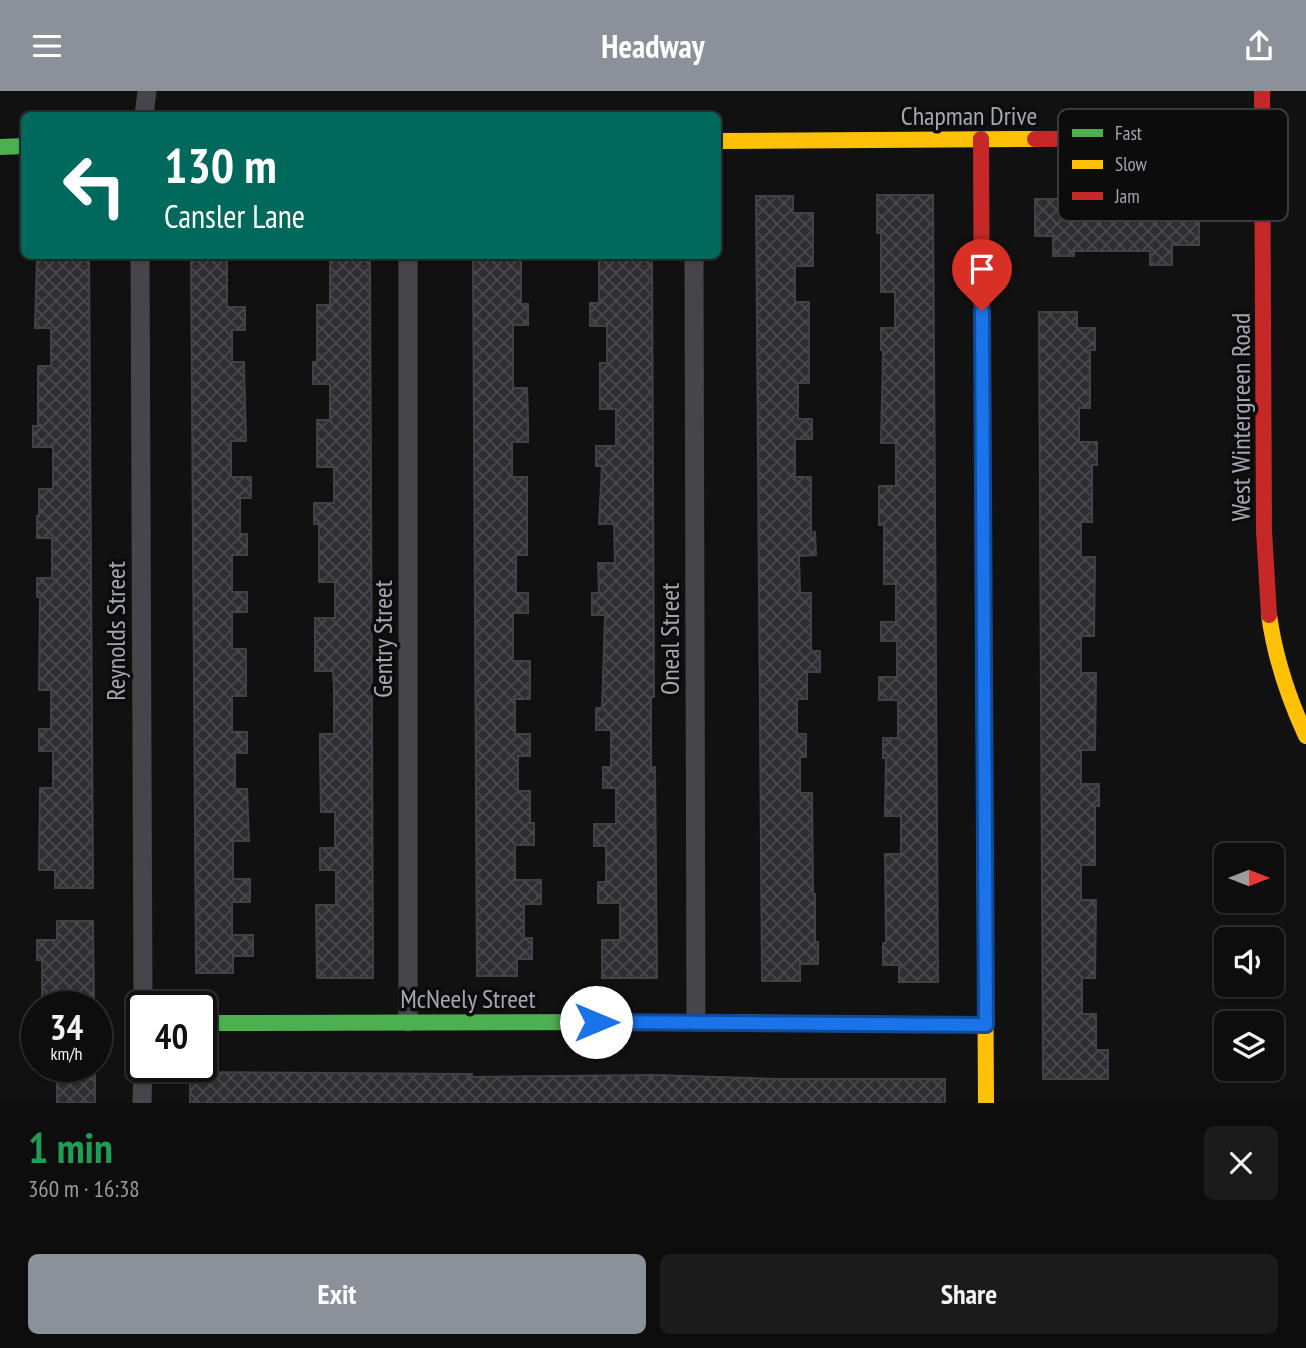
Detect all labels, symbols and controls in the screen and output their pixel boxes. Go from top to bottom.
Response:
text: Headway [601,25,705,67]
icon: menu [28,27,66,65]
icon: share [1240,27,1278,65]
street label: Chapman Drive [901,99,1037,132]
legend [1058,109,1288,221]
text: Fast [1115,121,1143,145]
text: 130 m [164,133,277,197]
icon: left [49,140,140,231]
text: Slow [1115,152,1148,176]
text: Jam [1114,184,1140,208]
text: Cansler Lane [164,195,305,237]
pin [952,239,1012,311]
icon: arrive [963,250,1001,288]
street label: West Wintergreen Road [1224,313,1257,521]
street label: Reynolds Street [99,561,132,701]
street label: Gentry Street [366,580,399,698]
street label: Oneal Street [653,583,686,695]
north arrow [1214,843,1284,913]
map controls [1214,843,1284,1081]
button: sound [1214,927,1284,997]
street label: McNeely Street [400,982,536,1015]
position arrow [559,985,633,1059]
speed limit sign: 40 [126,991,217,1082]
text: 34 [50,1004,83,1050]
button: layers [1214,1011,1284,1081]
text: km/h [51,1042,82,1065]
text: 1 min [28,1120,113,1175]
button: close [1204,1126,1278,1200]
text: 360 m · 16:38 [28,1174,140,1203]
button: Exit [28,1254,646,1334]
button: Share [660,1254,1278,1334]

